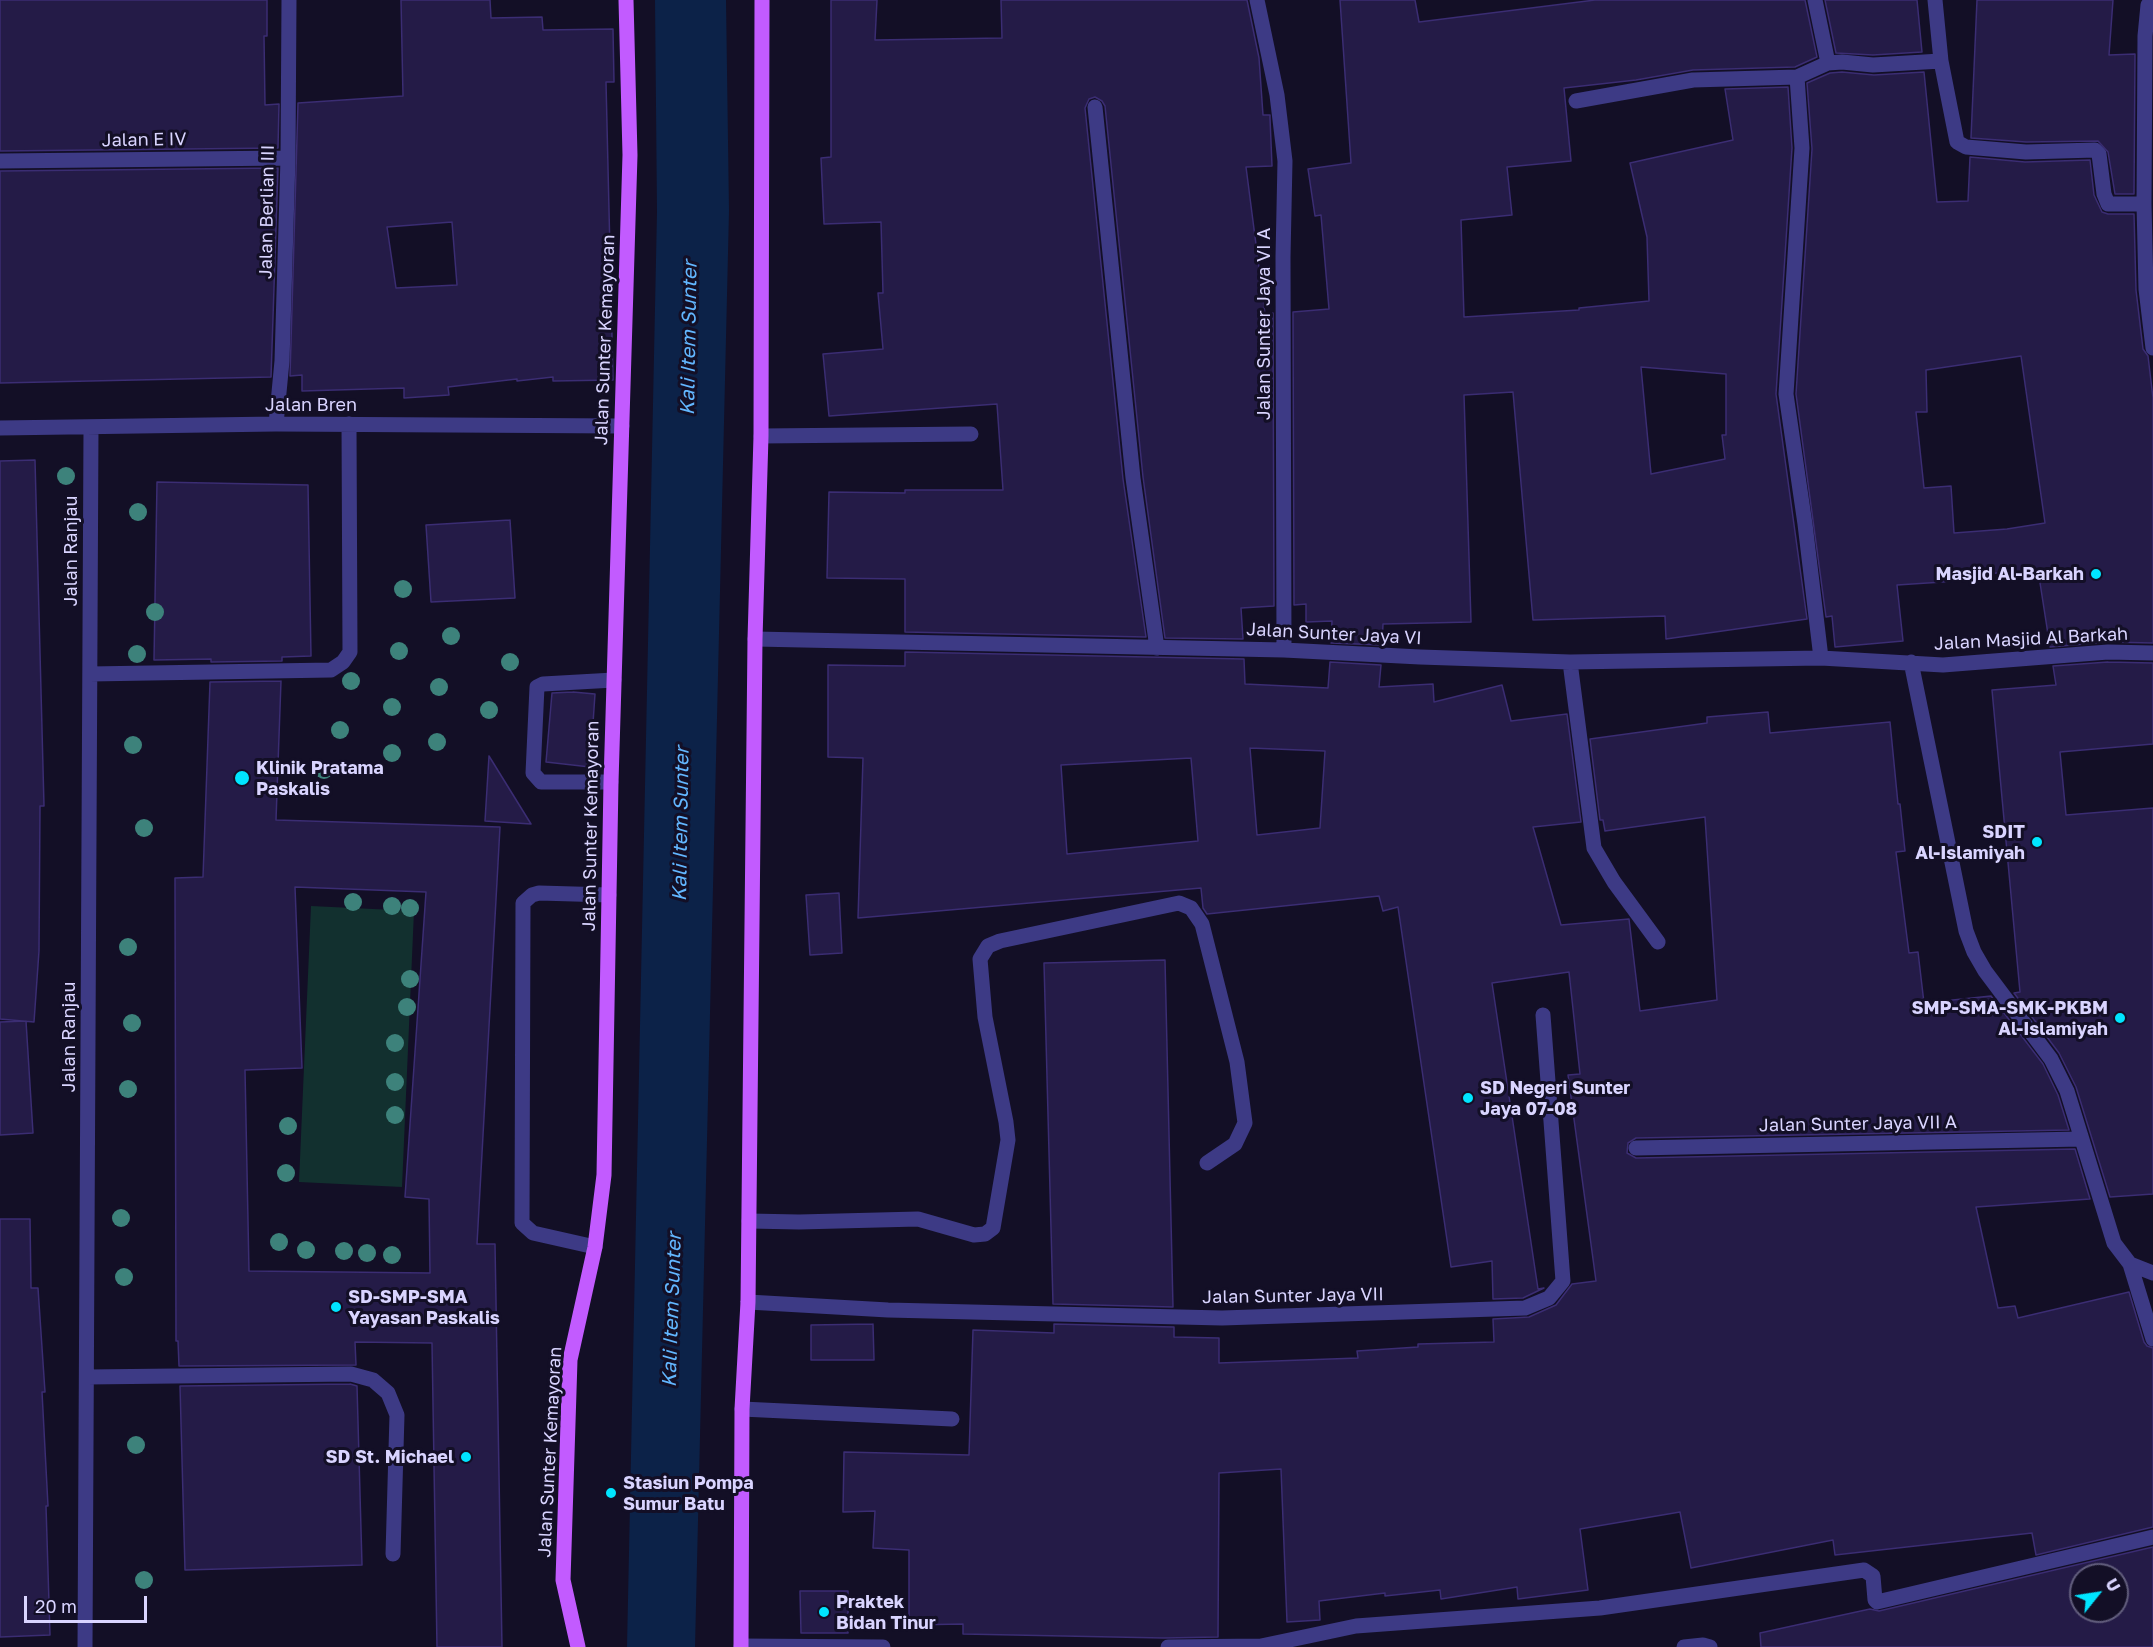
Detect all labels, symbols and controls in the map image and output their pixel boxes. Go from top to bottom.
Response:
street label: Jalan E IV [101,128,187,152]
street label: Jalan Berlian III [255,145,279,279]
street label: Jalan Sunter Jaya VI A [1253,228,1275,420]
street label: Jalan Sunter Kemayoran [591,234,619,446]
water label: Kali Item Sunter [676,260,702,416]
street label: Jalan Bren [265,394,357,416]
street label: Jalan Ranjau [60,496,82,606]
place label: Masjid Al-Barkah [1935,563,2084,585]
marker: Masjid Al-Barkah [2089,567,2103,581]
street label: Jalan Sunter Jaya VI [1246,619,1422,649]
street label: Jalan Masjid Al Barkah [1933,623,2129,655]
street label: Jalan Sunter Kemayoran [578,720,604,932]
water label: Kali Item Sunter [668,746,694,902]
place label: Klinik Pratama Paskalis [256,757,384,800]
marker: Klinik Pratama Paskalis [233,769,251,787]
place label: SDIT Al-Islamiyah [1915,821,2025,864]
marker: SDIT Al-Islamiyah [2030,835,2044,849]
street label: Jalan Ranjau [58,982,80,1092]
place label: SMP-SMA-SMK-PKBM Al-Islamiyah [1912,997,2108,1040]
marker: SMP-SMA-SMK-PKBM Al-Islamiyah [2113,1011,2127,1025]
place label: SD Negeri Sunter Jaya 07-08 [1480,1077,1630,1120]
marker: SD Negeri Sunter Jaya 07-08 [1461,1091,1475,1105]
street label: Jalan Sunter Jaya VII A [1759,1111,1957,1137]
water label: Kali Item Sunter [657,1232,687,1388]
street label: Jalan Sunter Jaya VII [1202,1284,1384,1308]
place label: SD-SMP-SMA Yayasan Paskalis [348,1286,500,1328]
marker: SD-SMP-SMA Yayasan Paskalis [329,1300,343,1314]
street label: Jalan Sunter Kemayoran [534,1346,566,1558]
place label: SD St. Michael [325,1446,454,1468]
marker: SD St. Michael [459,1450,473,1464]
place label: Stasiun Pompa Sumur Batu [623,1472,754,1514]
marker: Stasiun Pompa Sumur Batu [604,1486,618,1500]
north arrow [2069,1563,2129,1623]
text: U [2101,1575,2124,1595]
scale bar [27,1584,150,1622]
place label: Praktek Bidan Tinur [836,1591,936,1634]
text: 20 m [35,1595,77,1617]
marker: Praktek Bidan Tinur [817,1605,831,1619]

